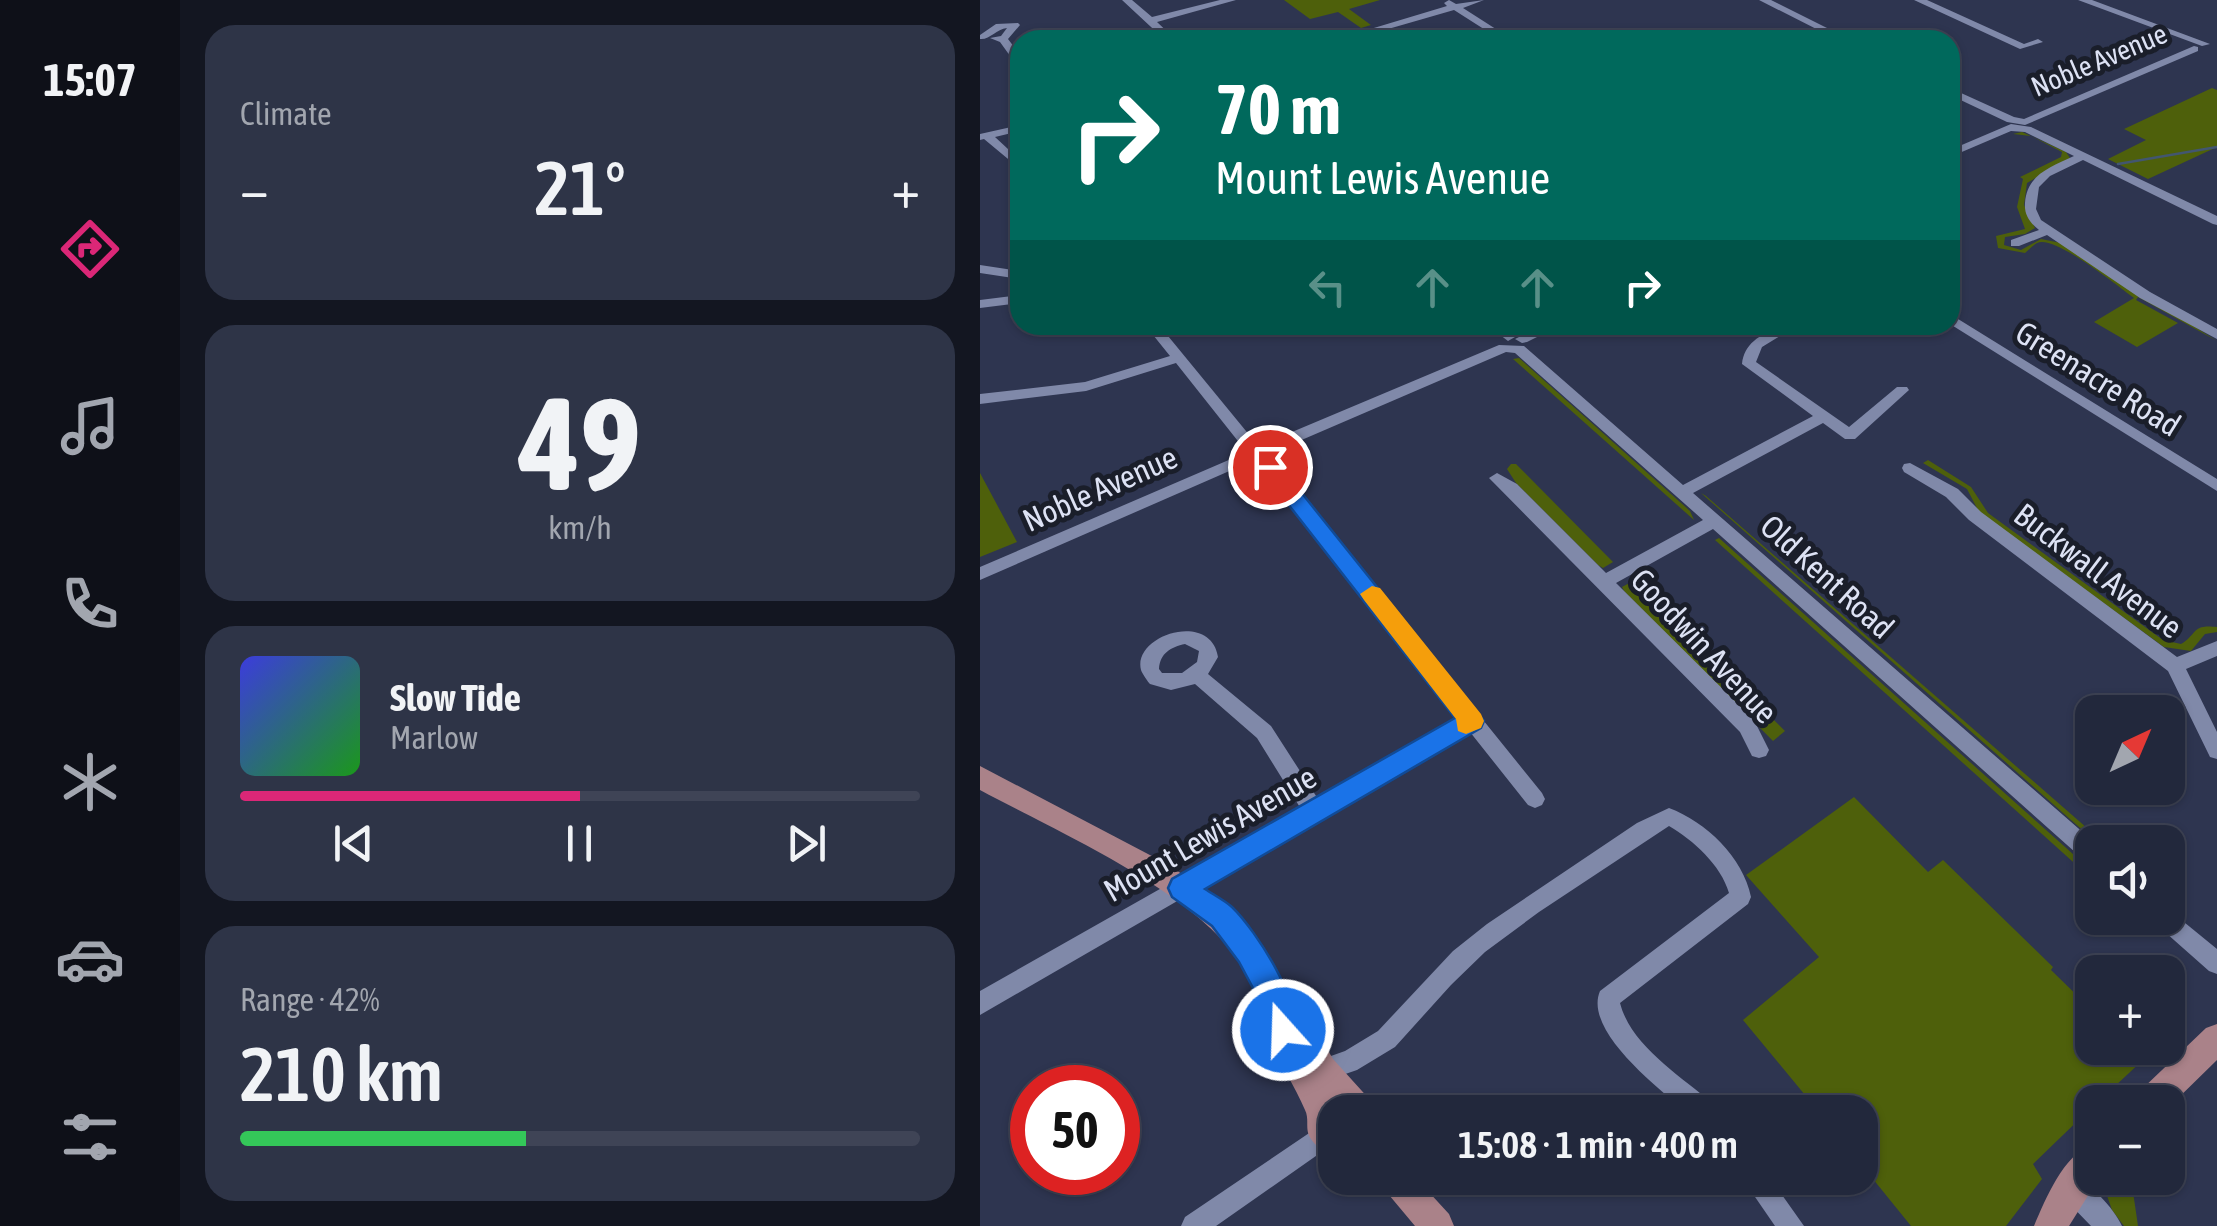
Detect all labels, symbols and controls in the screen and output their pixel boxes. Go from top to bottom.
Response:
street label: Noble Avenue [2026,17,2172,103]
text: 15:07 [43,54,137,106]
text: 70 m [1215,69,1341,149]
icon: right [1050,70,1180,200]
text: Climate [240,95,332,132]
text: 21° [534,145,626,231]
text: Mount Lewis Avenue [1215,152,1550,204]
text: − [240,157,269,220]
text: + [891,157,920,220]
icon: directions [55,214,125,284]
icon: left [1300,260,1355,315]
icon: ahead [1405,260,1460,315]
icon: ahead [1510,260,1565,315]
icon: right [1615,260,1670,315]
street label: Greenacre Road [2009,313,2187,444]
text: 49 [519,369,641,518]
icon: music [55,391,125,461]
pin [1228,425,1313,510]
street label: Noble Avenue [1017,438,1183,539]
icon: arrive [1243,440,1298,495]
street label: Buckwall Avenue [2007,496,2189,646]
street label: Old Kent Road [1753,507,1901,646]
text: km/h [548,509,612,546]
street label: Goodwin Avenue [1624,561,1785,730]
icon: phone [55,569,125,639]
text: Slow Tide [390,676,521,719]
north arrow [2075,695,2185,805]
map controls [2075,695,2185,1195]
text: Marlow [390,719,478,756]
icon: climate [55,747,125,817]
street label: Mount Lewis Avenue [1097,758,1322,909]
icon: previous [326,816,381,871]
icon: pause [552,816,607,871]
icon: next [779,816,834,871]
button: sound [2075,825,2185,935]
icon: car [55,924,125,994]
button: + [2075,955,2185,1065]
position arrow [1231,978,1335,1082]
text: Range · 42% [240,981,380,1018]
text: 210 km [240,1031,443,1117]
speed limit sign: 50 [1010,1065,1140,1195]
button: − [2075,1085,2185,1195]
icon: filters [55,1102,125,1172]
text: 15:08 · 1 min · 400 m [1458,1123,1738,1166]

